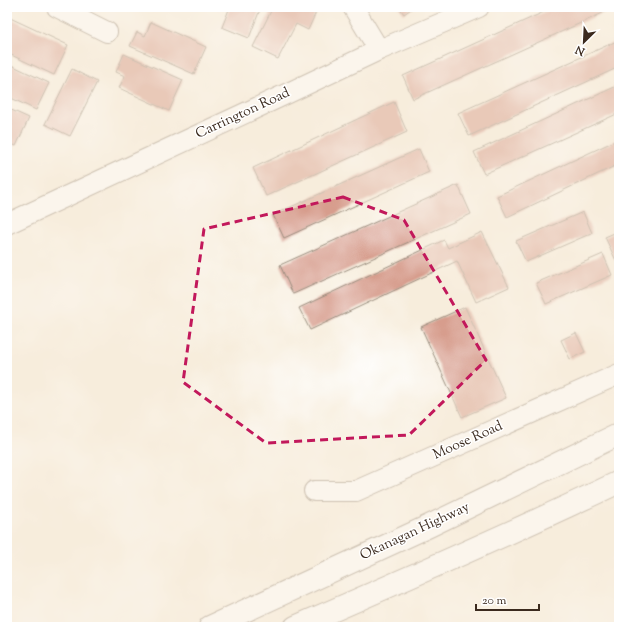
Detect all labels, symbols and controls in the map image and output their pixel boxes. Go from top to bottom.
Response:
north arrow [564,22,604,62]
text: N [573,41,589,60]
street label: Carrington Road [193,83,294,145]
street label: Moose Road [430,417,506,465]
street label: Okanagan Highway [357,498,473,566]
scale bar [476,586,539,612]
text: 20 m [482,592,507,610]

